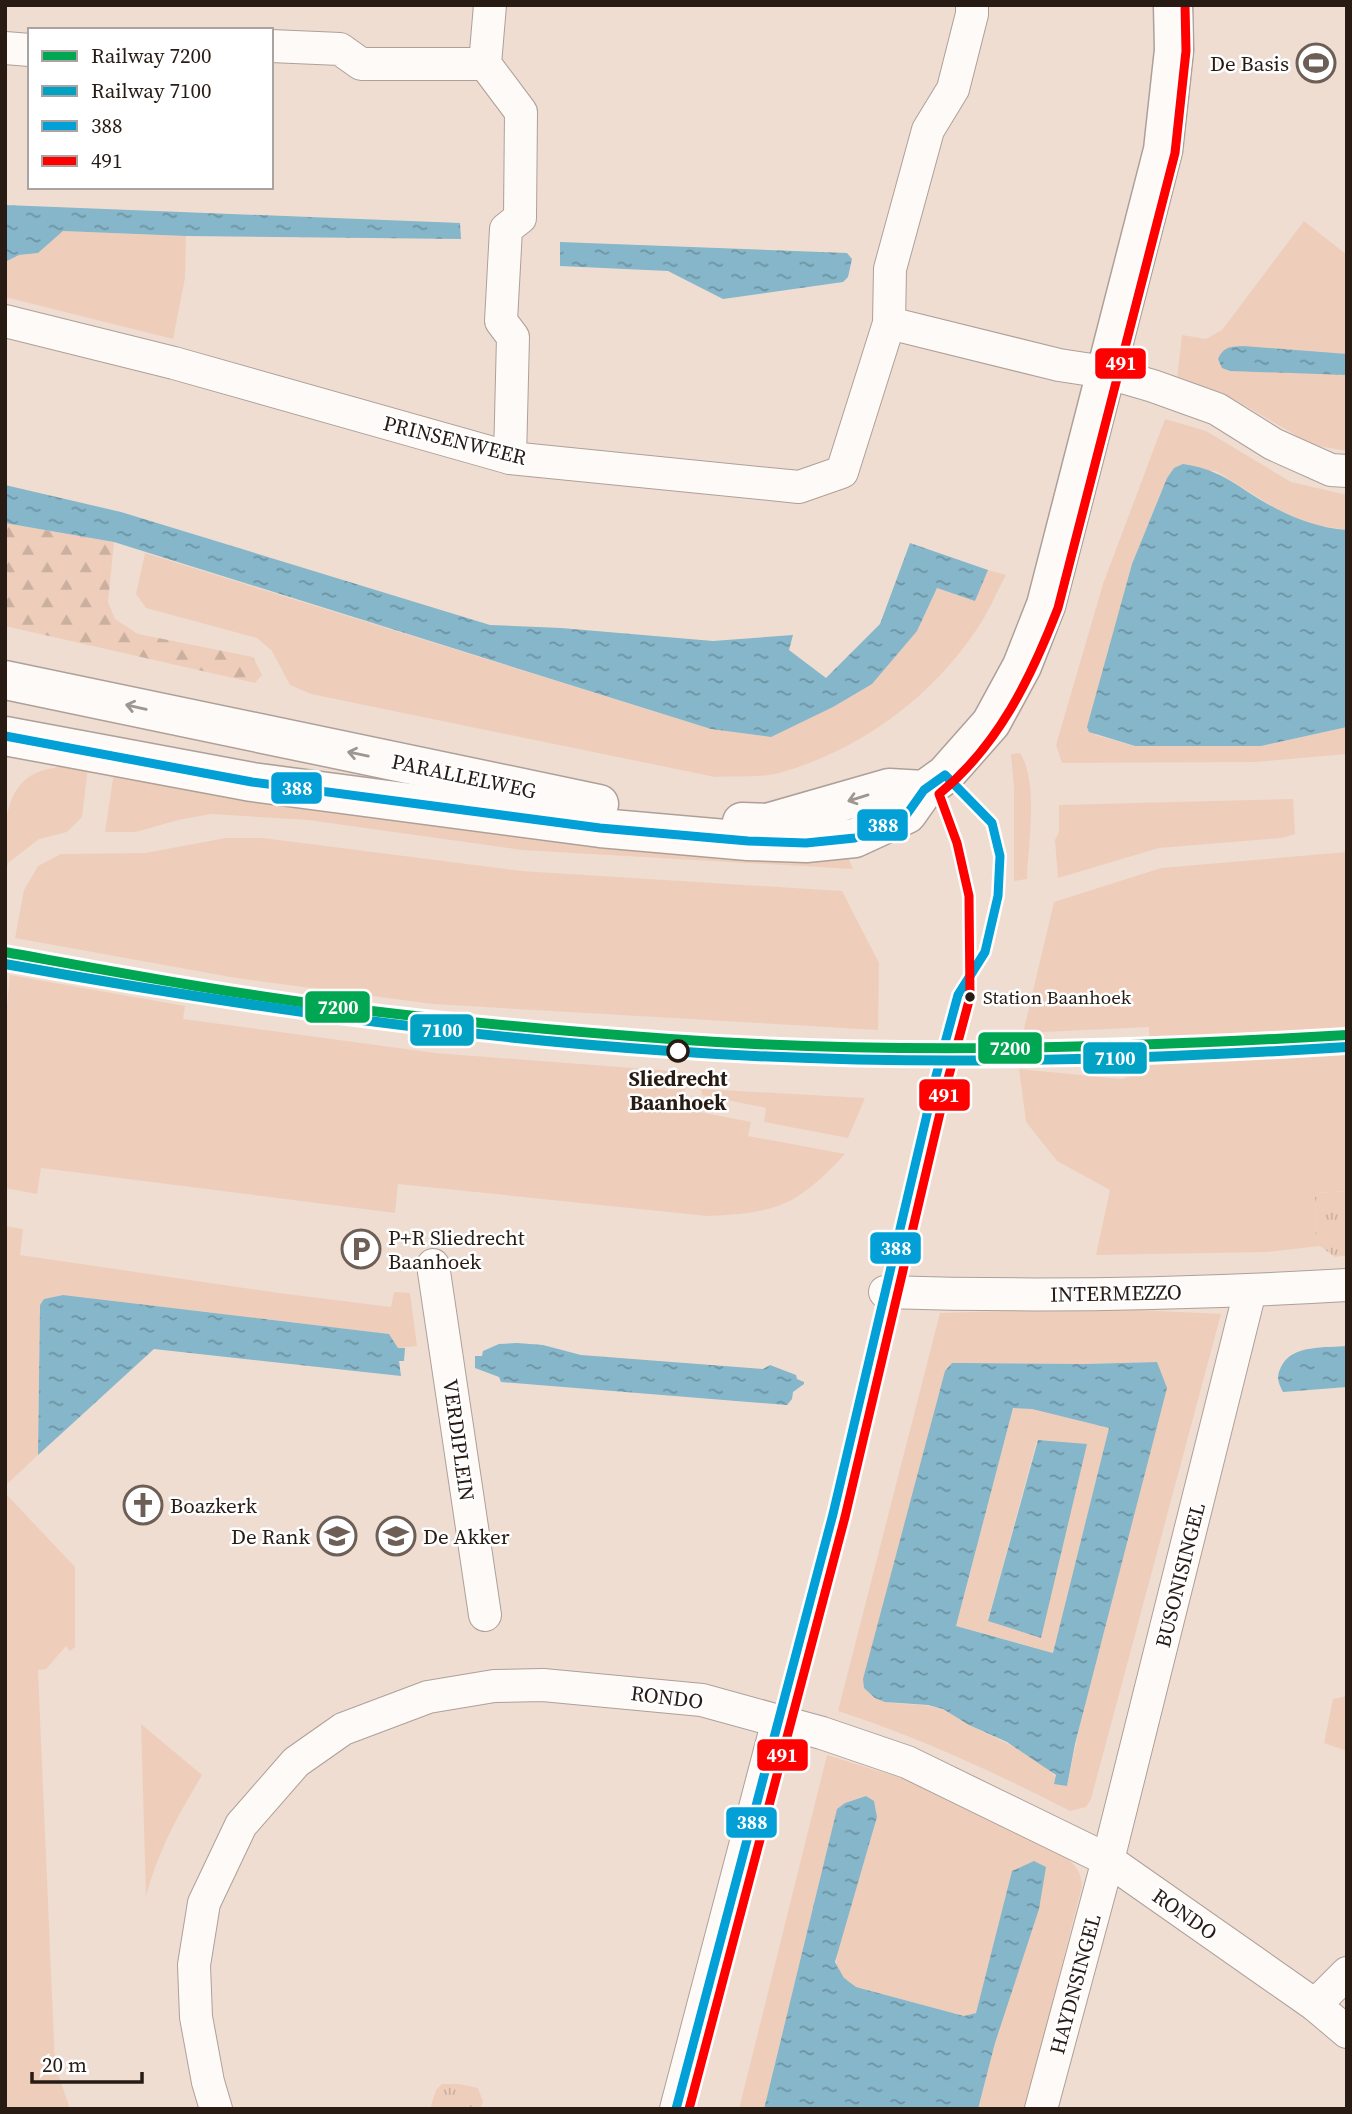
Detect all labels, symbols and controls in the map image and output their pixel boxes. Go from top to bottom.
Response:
legend [28,28,273,189]
text: Railway 7200 [91,41,212,70]
sports icon: De Basis [1295,42,1337,84]
place label: De Basis [1210,49,1289,78]
text: Railway 7100 [91,76,212,105]
text: 388 [91,111,123,140]
text: 491 [91,146,123,175]
line badge: 491 [1094,347,1147,380]
text: 491 [1106,350,1136,376]
street label: PRINSENWEER [380,408,530,472]
one-way arrow [125,699,148,713]
one-way arrow [347,747,370,760]
street label: PARALLELWEG [389,747,539,805]
line badge: 388 [270,771,323,805]
text: 388 [282,775,312,801]
one-way arrow [847,792,869,805]
line badge: 388 [856,808,909,842]
text: 388 [868,812,898,838]
place label: Station Baanhoek [983,984,1132,1010]
line badge: 7200 [304,990,371,1024]
marker: Station Baanhoek [963,990,977,1004]
text: 7200 [317,994,359,1020]
line badge: 7100 [409,1013,475,1047]
text: 7100 [421,1017,463,1043]
line badge: 7200 [977,1031,1043,1065]
text: 7200 [989,1035,1031,1061]
marker: Sliedrecht Baanhoek [667,1040,689,1062]
line badge: 7100 [1082,1041,1148,1075]
text: 7100 [1094,1045,1136,1071]
place label: Sliedrecht Baanhoek [628,1064,728,1117]
line badge: 491 [918,1078,971,1112]
text: 491 [929,1082,959,1108]
place label: P+R Sliedrecht Baanhoek [388,1223,525,1276]
parking icon: P+R Sliedrecht Baanhoek [340,1228,382,1270]
line badge: 388 [869,1231,922,1265]
text: 388 [881,1235,911,1261]
street label: INTERMEZZO [1050,1277,1182,1309]
street label: VERDIPLEIN [436,1377,482,1503]
church icon: Boazkerk [122,1484,164,1526]
place label: Boazkerk [170,1491,257,1520]
street label: BUSONISINGEL [1148,1500,1212,1650]
school or university icon: De Rank [316,1515,358,1557]
school or university icon: De Akker [375,1515,417,1557]
place label: De Rank [231,1522,311,1551]
place label: De Akker [423,1522,510,1551]
street label: RONDO [629,1678,705,1716]
line badge: 491 [756,1738,809,1772]
text: 491 [767,1742,797,1768]
line badge: 388 [725,1806,778,1839]
text: 388 [737,1809,767,1835]
street label: RONDO [1147,1881,1223,1947]
street label: HAYDNSINGEL [1042,1911,1108,2057]
scale bar [32,2040,142,2084]
text: 20 m [42,2050,87,2079]

